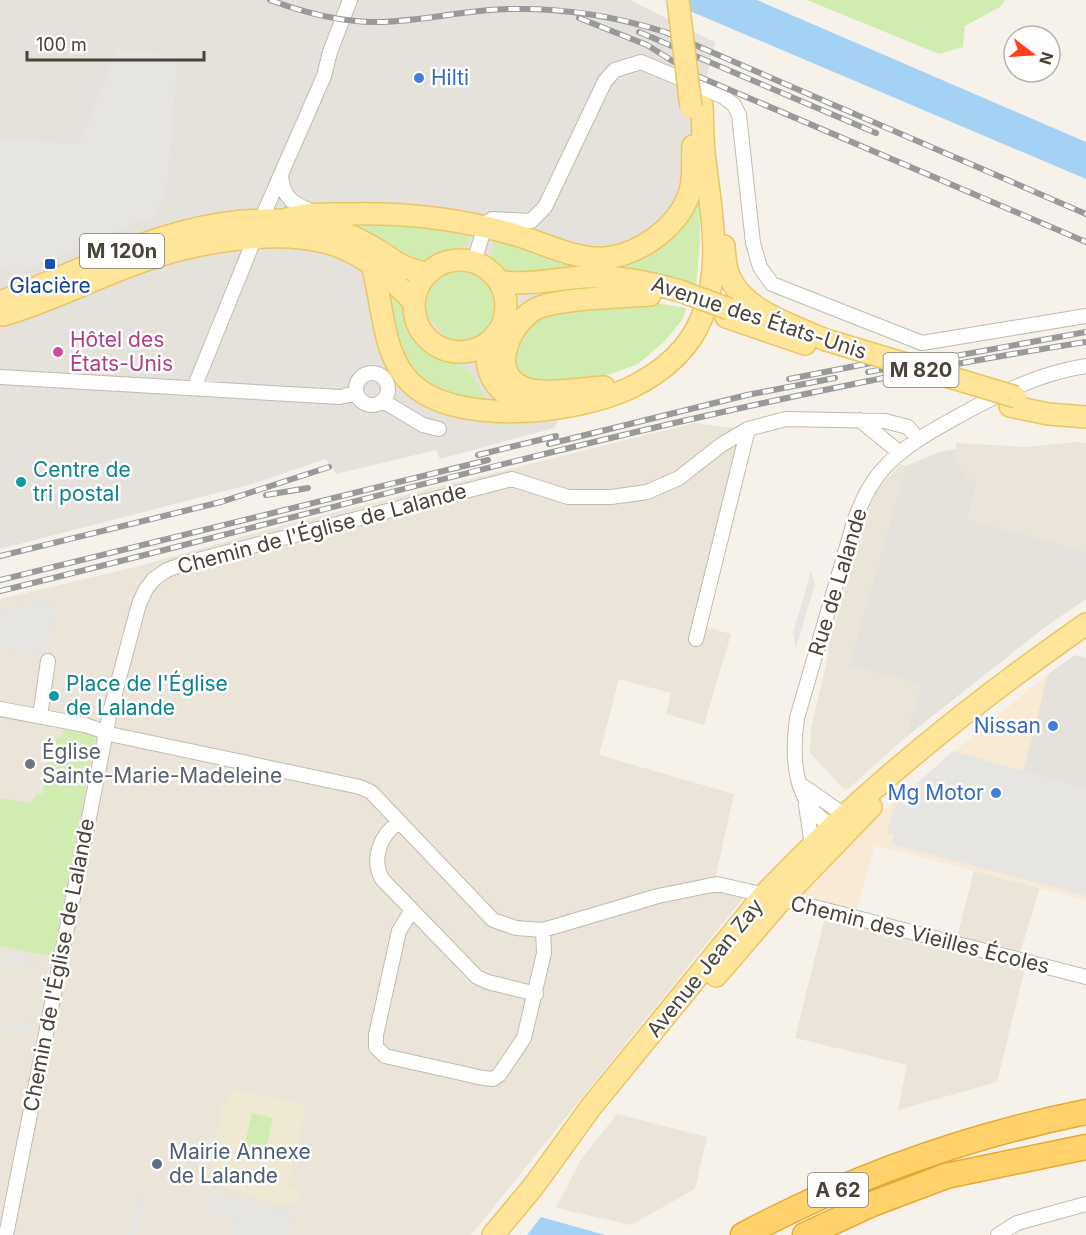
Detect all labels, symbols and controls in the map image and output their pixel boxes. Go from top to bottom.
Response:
scale bar [27,24,204,62]
north arrow [1002,24,1062,84]
text: 100 m [36,34,87,55]
text: N [1035,50,1058,67]
place label: Hilti [431,65,469,90]
marker: Hilti [412,71,426,85]
road number: M 120n [80,234,164,268]
marker: Glacière [43,257,57,271]
street label: Avenue des États-Unis [648,270,870,364]
place label: Glacière [9,273,91,298]
place label: Hôtel des États-Unis [70,327,173,376]
marker: Hôtel des États-Unis [51,345,65,359]
road number: M 820 [884,353,958,387]
place label: Centre de tri postal [33,457,131,506]
marker: Centre de tri postal [14,475,28,489]
street label: Chemin de l'Église de Lalande [174,477,469,579]
street label: Rue de Lalande [803,505,872,659]
place label: Place de l'Église de Lalande [66,670,228,720]
marker: Place de l'Église de Lalande [47,689,61,703]
place label: Nissan [974,713,1041,738]
marker: Nissan [1046,719,1060,733]
place label: Église Sainte-Marie-Madeleine [42,738,282,788]
marker: Église Sainte-Marie-Madeleine [23,757,37,771]
place label: Mg Motor [888,780,984,805]
marker: Mg Motor [989,786,1003,800]
street label: Chemin de l'Église de Lalande [17,816,99,1114]
street label: Chemin des Vieilles Écoles [788,889,1052,979]
street label: Avenue Jean Zay [641,893,768,1042]
place label: Mairie Annexe de Lalande [169,1139,311,1188]
marker: Mairie Annexe de Lalande [150,1157,164,1171]
road number: A 62 [808,1173,868,1207]

